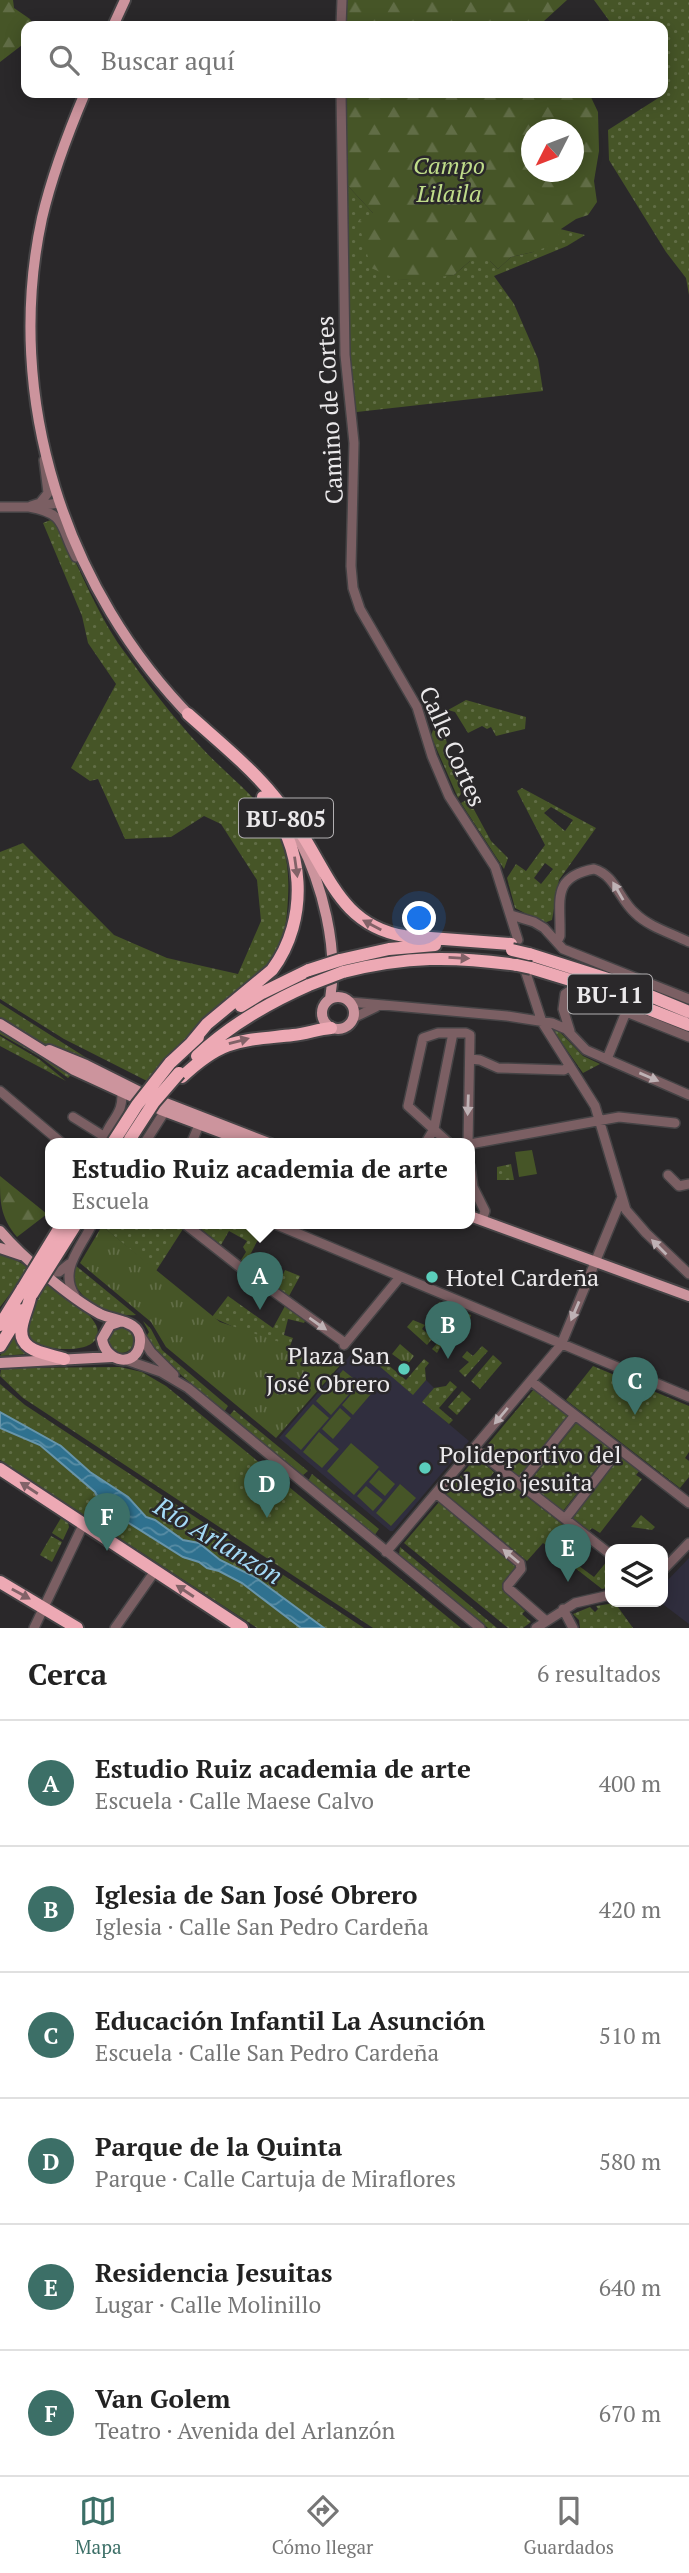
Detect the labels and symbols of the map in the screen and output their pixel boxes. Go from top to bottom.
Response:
north arrow [521,119,584,182]
park label: Campo Lilaila [413,149,485,209]
street label: Camino de Cortes [308,315,350,505]
street label: Calle Cortes [412,681,494,811]
road number: BU-805 [239,798,333,838]
one-way arrow [290,856,301,878]
one-way arrow [612,882,624,901]
your location [402,901,436,935]
one-way arrow [362,919,382,930]
one-way arrow [448,952,470,963]
road number: BU-11 [568,974,652,1014]
one-way arrow [229,1036,250,1046]
one-way arrow [639,1072,660,1083]
one-way arrow [463,1094,474,1116]
one-way arrow [651,1238,668,1255]
pin: A [237,1252,283,1310]
place label: Hotel Cardeña [446,1261,599,1293]
marker: Hotel Cardeña [424,1269,440,1285]
one-way arrow [569,1300,580,1321]
pin: B [425,1301,471,1359]
one-way arrow [309,1317,328,1331]
place label: Plaza San José Obrero [266,1339,390,1399]
pin: C [612,1357,658,1415]
marker: Plaza San José Obrero [396,1361,412,1377]
one-way arrow [494,1406,509,1424]
place label: Polideportivo del colegio jesuita [439,1438,621,1498]
pin: D [244,1460,290,1518]
marker: Polideportivo del colegio jesuita [417,1460,433,1476]
one-way arrow [20,1481,38,1495]
water label: Río Arlanzón [148,1488,289,1592]
pin: F [84,1493,130,1551]
pin: E [545,1524,591,1582]
one-way arrow [502,1548,520,1563]
one-way arrow [175,1584,194,1597]
one-way arrow [12,1588,31,1600]

